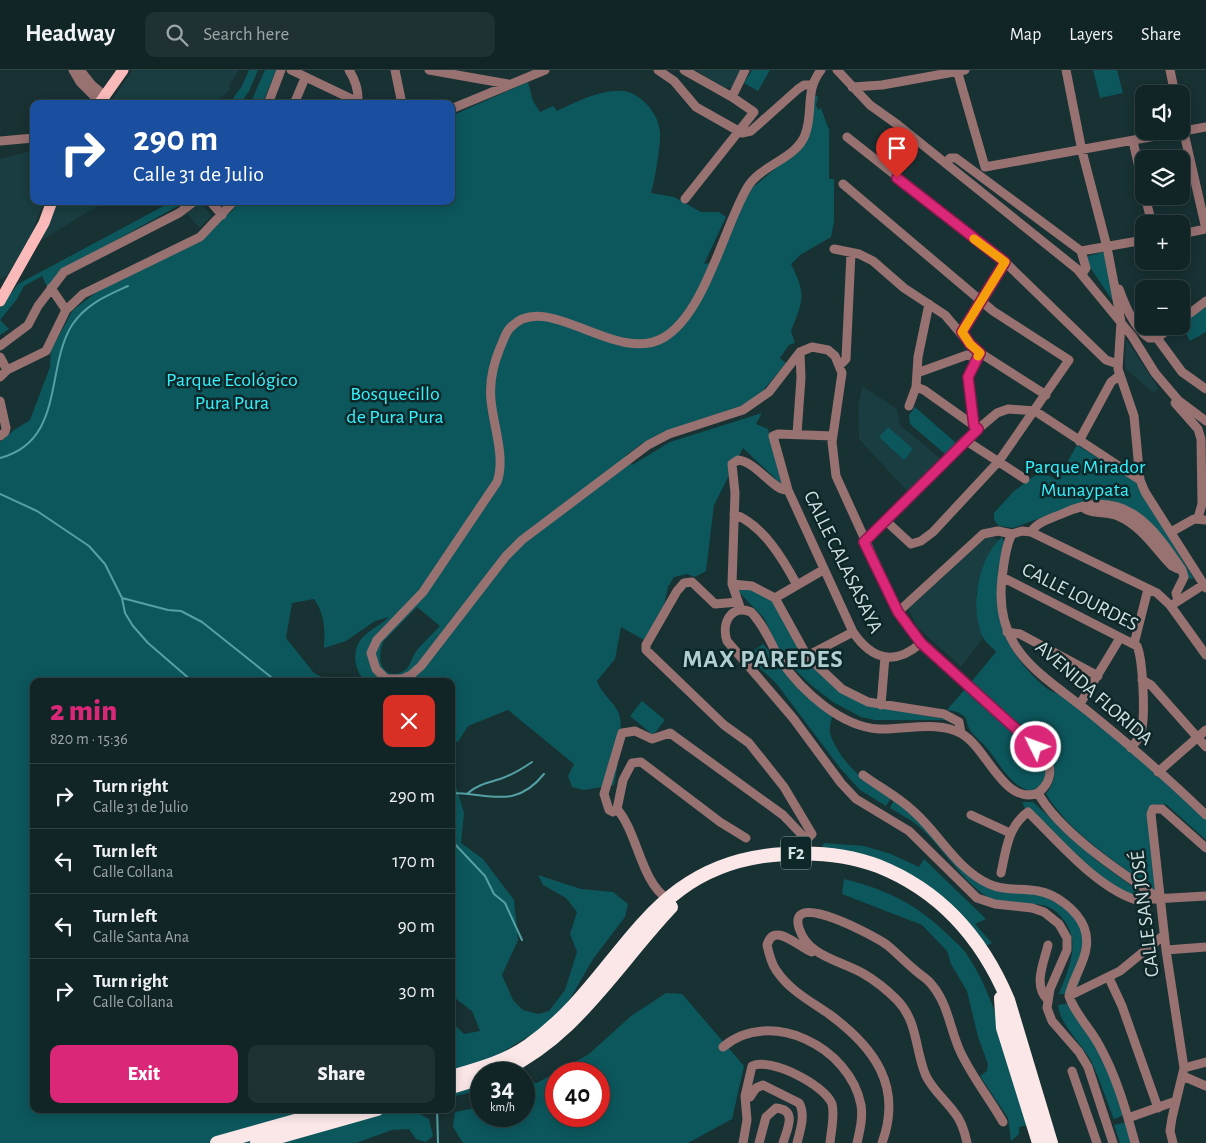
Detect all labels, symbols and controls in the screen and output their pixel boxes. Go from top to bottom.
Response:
search box [145,12,495,57]
icon: search [163,21,191,49]
text: Headway [25,22,115,46]
text: Search here [203,25,289,44]
text: Map [1010,26,1041,44]
text: Layers [1069,26,1113,44]
text: Share [1141,26,1181,44]
map controls [1135,85,1190,335]
button: sound [1135,85,1190,140]
icon: right [50,120,115,185]
text: 290 m [133,122,218,157]
pin [876,127,918,178]
icon: arrive [883,134,911,162]
button: layers [1135,150,1190,205]
text: Calle 31 de Julio [133,163,264,185]
button: + [1135,215,1190,270]
button: − [1135,280,1190,335]
park label: Parque Ecológico Pura Pura [166,370,298,413]
park label: Bosquecillo de Pura Pura [346,384,444,427]
park label: Parque Mirador Munaypata [1025,457,1146,500]
street label: CALLE CALASASAYA [800,488,886,637]
street label: CALLE LOURDES [1019,559,1141,635]
street label: AVENIDA FLORIDA [1032,637,1157,749]
district label: MAX PAREDES [682,647,844,672]
button: close [383,695,435,747]
text: 2 min [50,696,117,726]
position arrow [1009,720,1061,772]
text: 820 m · 15:36 [50,731,128,747]
text: Turn right [93,777,168,796]
icon: right [50,782,78,810]
text: 290 m [389,787,435,806]
text: Calle 31 de Julio [93,799,188,815]
road number: F2 [781,836,811,870]
text: Turn left [93,842,157,861]
icon: left [50,847,78,875]
street label: CALLE SAN JOSÉ [1126,849,1163,978]
text: 170 m [392,852,435,871]
text: Calle Collana [93,864,173,880]
text: Turn left [93,907,157,926]
icon: left [50,912,78,940]
text: 90 m [398,917,435,936]
text: Calle Santa Ana [93,929,189,945]
text: Turn right [93,972,168,991]
icon: right [50,977,78,1005]
text: 30 m [399,982,435,1001]
text: Calle Collana [93,994,173,1010]
button: Exit [50,1045,238,1103]
button: Share [248,1045,435,1103]
speed limit sign: 40 [545,1062,610,1127]
text: 34 [491,1076,514,1101]
text: km/h [490,1101,515,1113]

